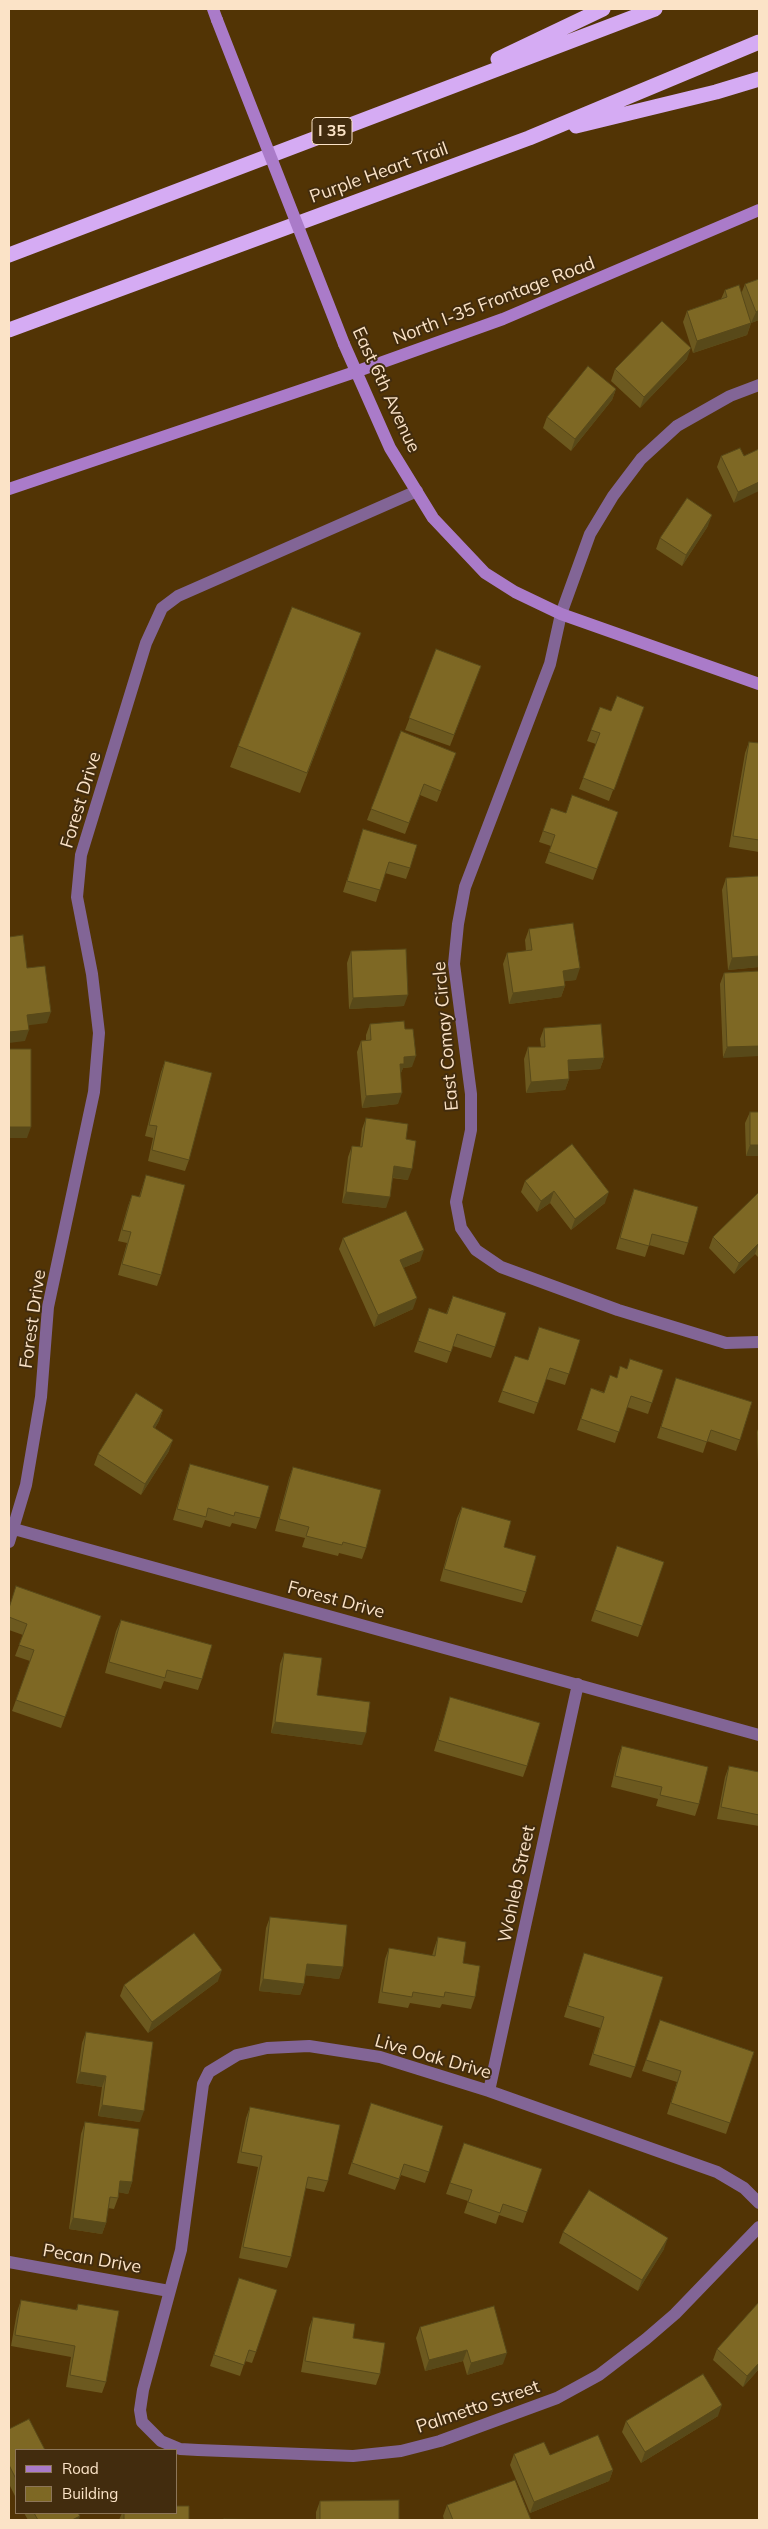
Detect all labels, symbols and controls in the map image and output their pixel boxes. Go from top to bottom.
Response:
road number: I 35 [312,118,352,144]
street label: Purple Heart Trail [307,138,451,208]
street label: North I-35 Frontage Road [390,252,598,350]
street label: East 6th Avenue [347,324,425,456]
street label: Forest Drive [56,749,106,851]
street label: East Comay Circle [429,960,463,1112]
street label: Forest Drive [15,1268,51,1370]
street label: Forest Drive [285,1577,387,1623]
street label: Wohleb Street [494,1823,540,1945]
street label: Live Oak Drive [372,2030,494,2084]
street label: Pecan Drive [41,2240,143,2278]
street label: Palmetto Street [414,2376,542,2438]
legend [15,2449,178,2514]
text: Road [62,2459,99,2478]
text: Building [62,2484,118,2503]

